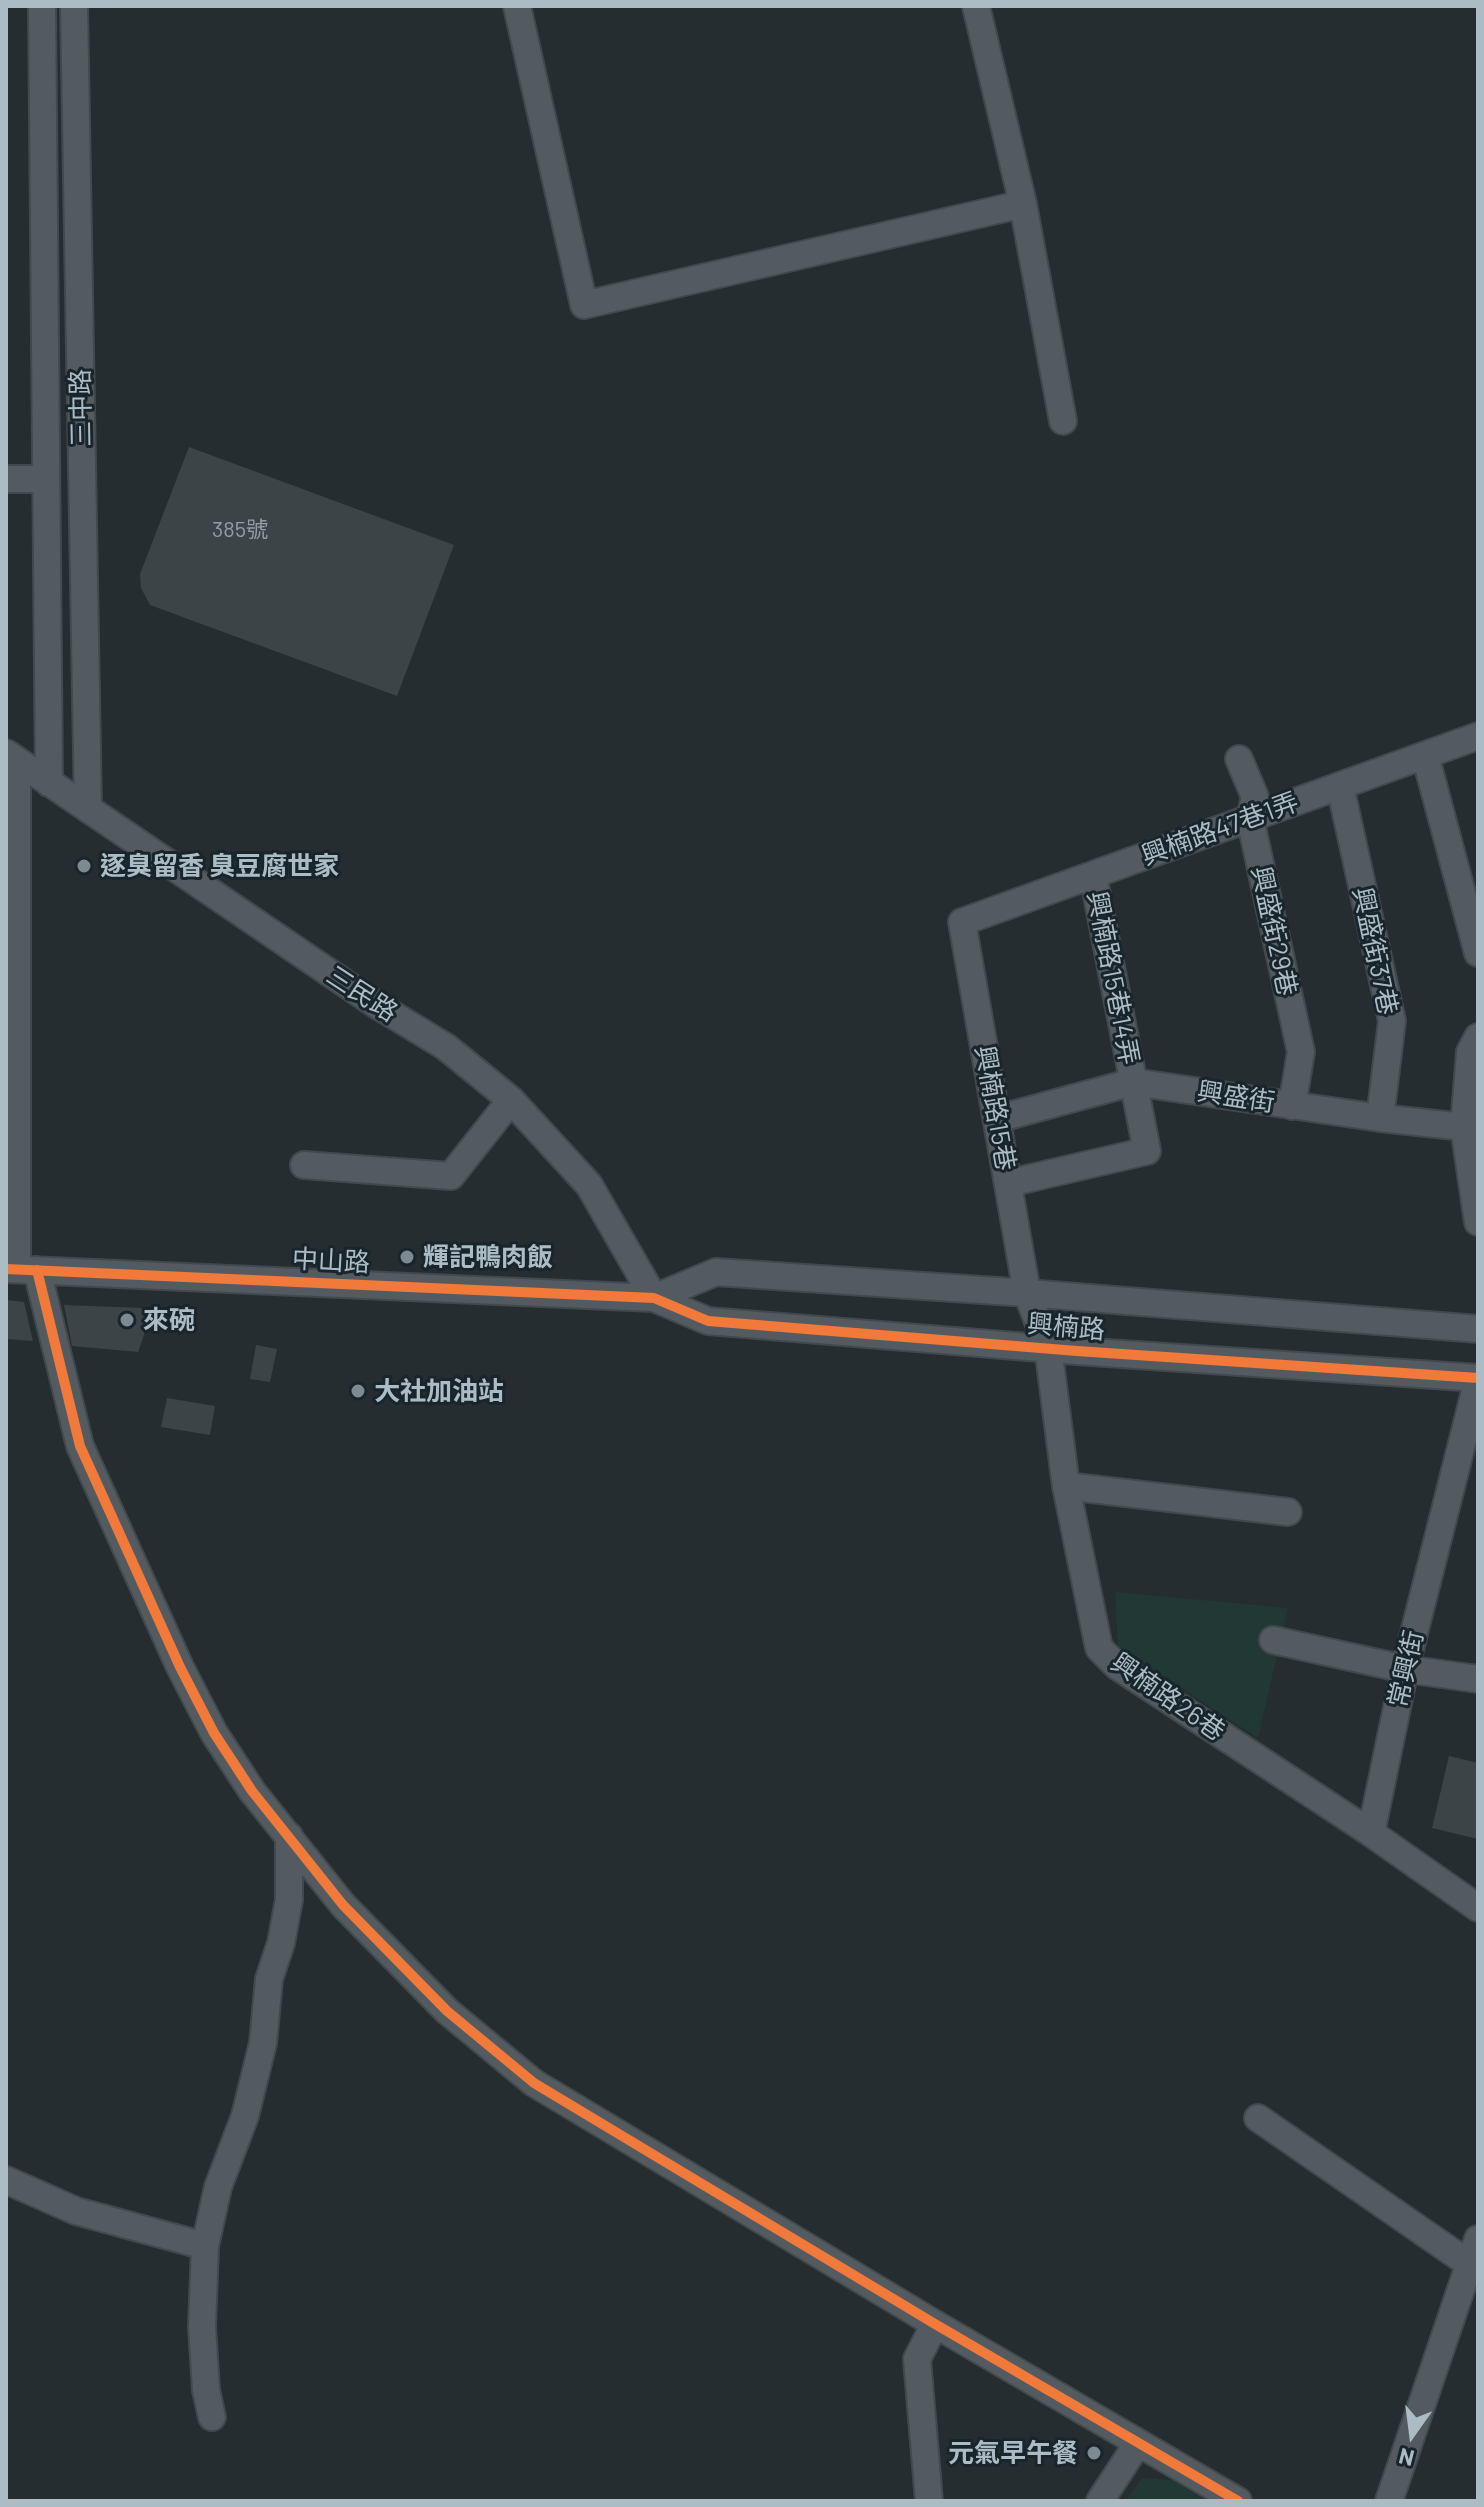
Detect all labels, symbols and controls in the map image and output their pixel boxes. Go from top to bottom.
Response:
street label: 三中路 [65,369,97,447]
house number: 385號 [212,517,268,543]
street label: 興楠路47巷1弄 [1137,786,1303,872]
place label: 逐臭留香 臭豆腐世家 [100,850,339,882]
marker: 逐臭留香 臭豆腐世家 [75,857,93,875]
street label: 興盛街29巷 [1245,863,1303,999]
street label: 興盛街37巷 [1346,884,1404,1018]
street label: 興楠路15巷14弄 [1081,889,1145,1067]
street label: 三民路 [321,960,403,1028]
street label: 興楠路15巷 [969,1043,1021,1173]
street label: 興盛街 [1195,1075,1277,1119]
place label: 輝記鴨肉飯 [423,1241,553,1273]
street label: 中山路 [291,1243,371,1279]
marker: 輝記鴨肉飯 [398,1248,416,1266]
place label: 來碗 [143,1304,195,1336]
street label: 興楠路 [1026,1308,1106,1346]
marker: 來碗 [118,1311,136,1329]
place label: 大社加油站 [374,1375,504,1407]
marker: 大社加油站 [349,1382,367,1400]
street label: 常興街 [1382,1627,1430,1711]
street label: 興楠路26巷 [1105,1647,1231,1747]
north arrow [1372,2395,1452,2475]
place label: 元氣早午餐 [948,2437,1078,2469]
marker: 元氣早午餐 [1085,2444,1103,2462]
text: N [1396,2444,1416,2473]

